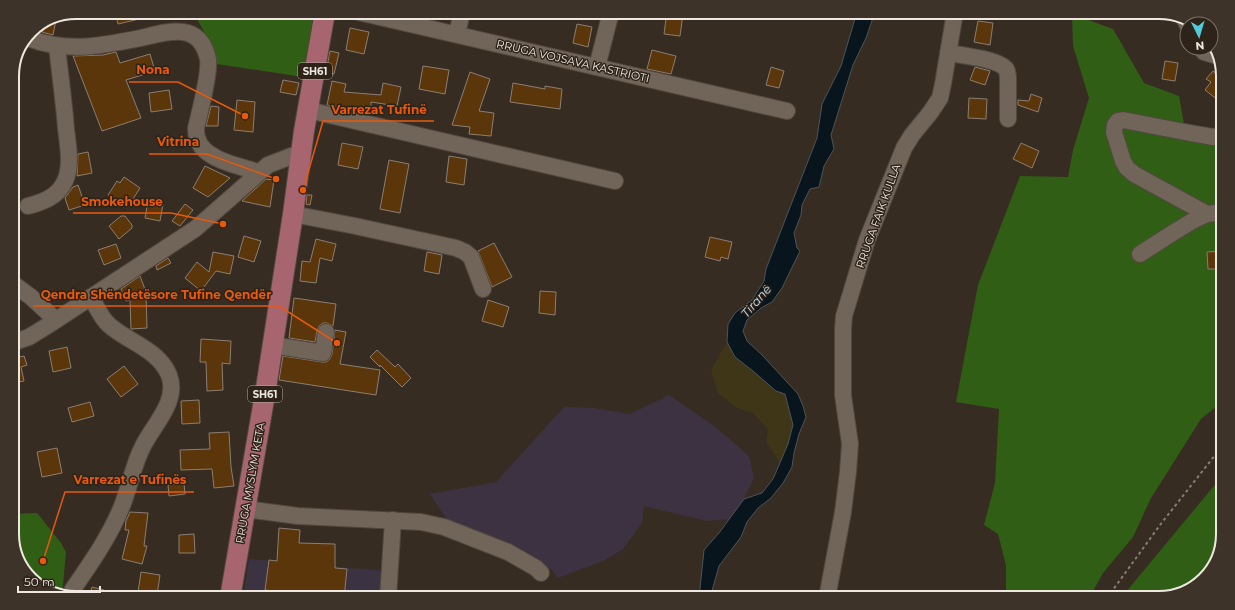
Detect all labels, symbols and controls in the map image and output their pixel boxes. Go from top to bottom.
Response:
north arrow [1179,16,1219,56]
street label: RRUGA VOJSAVA KASTRIOTI [495,37,651,85]
text: N [1195,39,1205,53]
callout: Nona [129,58,178,82]
text: Nona [136,62,170,77]
road number: SH61 [298,63,332,79]
callout: Varrezat Tufinë [323,97,434,121]
text: Varrezat Tufinë [330,102,427,117]
callout: Vitrina [149,130,207,154]
text: Vitrina [156,134,199,149]
street label: RRUGA FAIK KULLA [853,162,903,270]
callout: Smokehouse [73,189,171,213]
text: Smokehouse [81,194,163,209]
callout: Qendra Shëndetësore Tufine Qendër [33,282,279,306]
water label: Tiranë [738,282,774,320]
text: Qendra Shëndetësore Tufine Qendër [41,287,271,302]
road number: SH61 [248,386,282,402]
street label: RRUGA MYSLYM KETA [232,421,268,545]
callout: Varrezat e Tufinës [65,468,194,492]
text: Varrezat e Tufinës [72,472,187,487]
scale bar [18,568,100,594]
text: 50 m [24,574,55,589]

